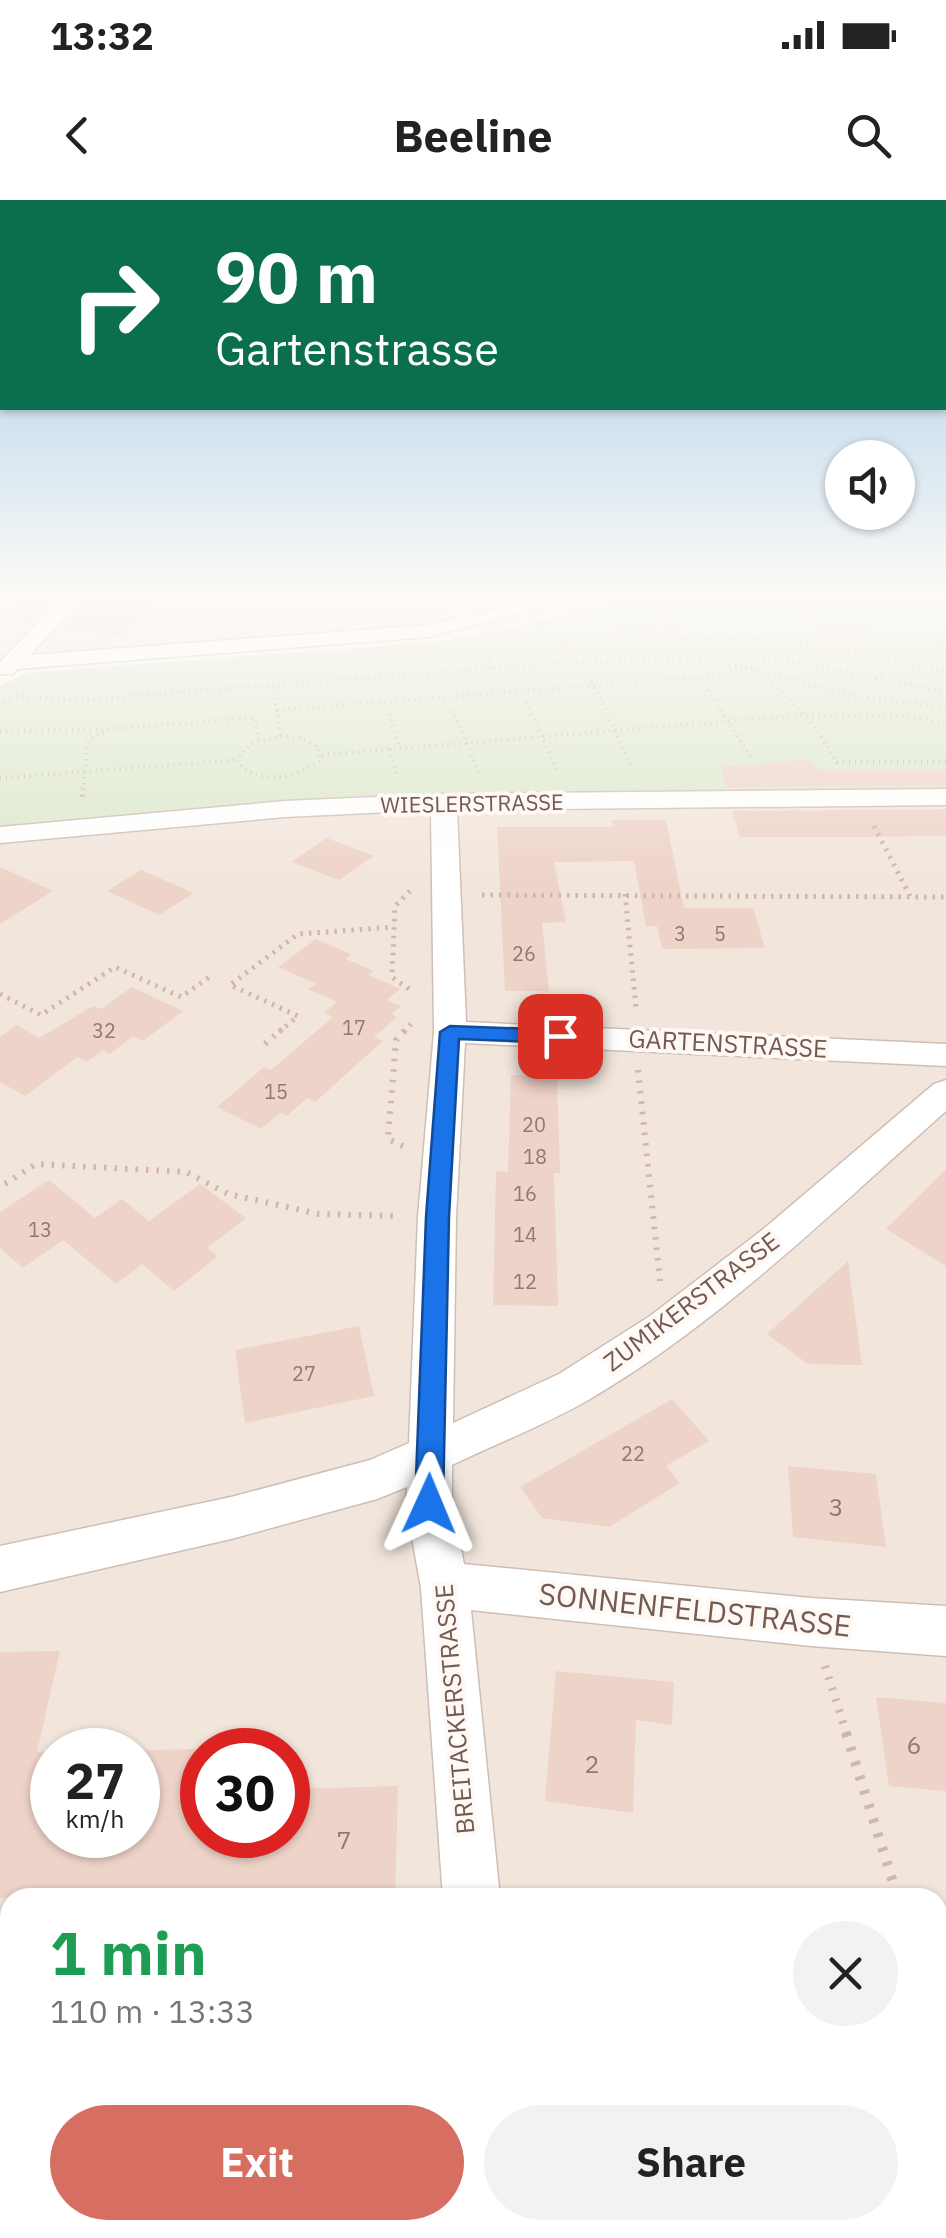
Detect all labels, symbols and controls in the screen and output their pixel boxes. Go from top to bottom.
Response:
text: 13:32 [50,11,154,60]
text: Beeline [393,106,553,164]
icon: back [50,108,105,163]
icon: search [841,108,896,163]
text: 90 m [215,231,378,322]
icon: right [50,240,180,370]
text: Gartenstrasse [215,319,499,377]
map controls [825,440,915,530]
button: sound [825,440,915,530]
street label: WIESLERSTRASSE [380,787,564,819]
house number: 3 [674,920,686,947]
house number: 5 [714,920,726,947]
house number: 26 [512,940,536,967]
pin [518,994,603,1079]
icon: arrive [533,1009,588,1064]
house number: 17 [342,1014,366,1041]
house number: 32 [92,1017,116,1044]
street label: GARTENSTRASSE [628,1021,828,1065]
house number: 15 [264,1078,288,1105]
house number: 20 [522,1111,546,1138]
house number: 18 [523,1143,547,1170]
house number: 16 [513,1180,537,1207]
house number: 13 [28,1216,52,1243]
house number: 14 [513,1221,537,1248]
street label: ZUMIKERSTRASSE [596,1224,786,1378]
house number: 12 [513,1268,537,1295]
house number: 27 [292,1360,316,1387]
house number: 22 [621,1440,645,1467]
position arrow [377,1452,481,1556]
house number: 3 [828,1490,844,1523]
street label: SONNENFELDSTRASSE [537,1573,853,1645]
street label: BREITACKERSTRASSE [427,1583,481,1835]
speed limit sign: 30 [180,1728,310,1858]
house number: 6 [906,1728,922,1761]
house number: 2 [584,1747,600,1780]
text: 27 [65,1748,125,1813]
text: km/h [66,1802,124,1835]
house number: 7 [336,1823,352,1856]
text: 1 min [50,1913,207,1992]
button: close [793,1921,898,2026]
text: 110 m · 13:33 [50,1990,255,2032]
button: Exit [50,2105,464,2220]
button: Share [484,2105,898,2220]

